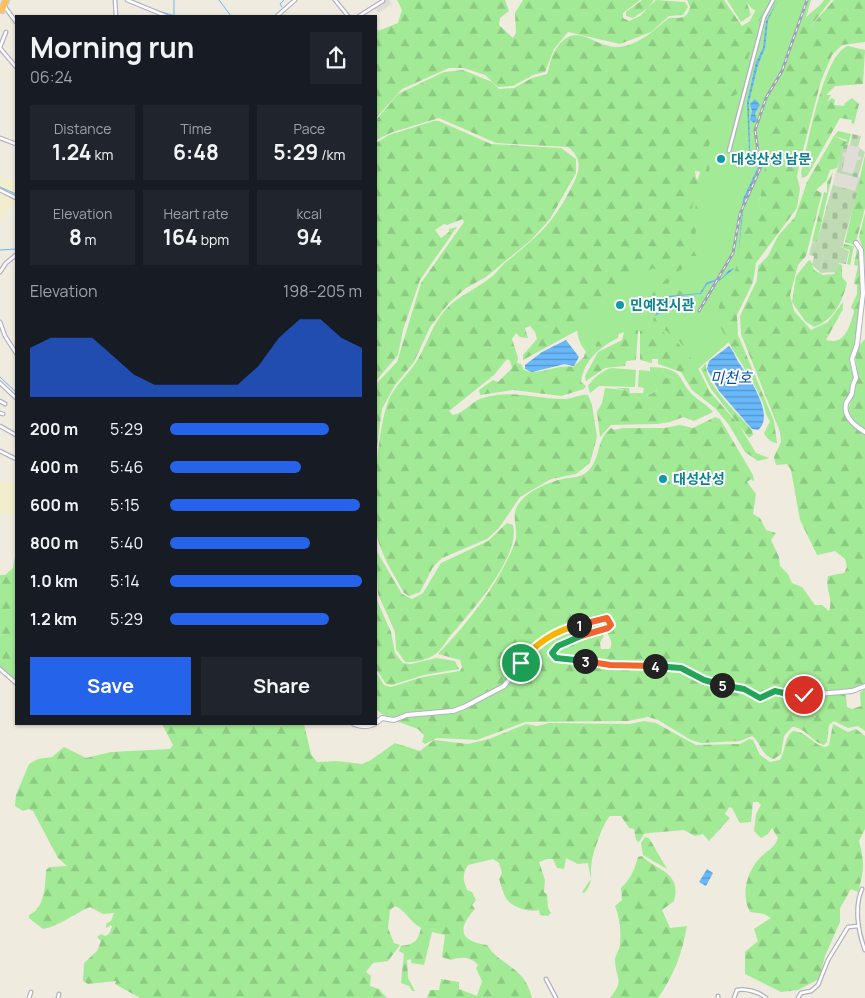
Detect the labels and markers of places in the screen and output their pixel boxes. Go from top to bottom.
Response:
place label: 대성산성 남문 [731,149,811,168]
marker: 대성산성 남문 [715,153,727,165]
place label: 민예전시관 [630,295,695,314]
marker: 민예전시관 [614,299,626,311]
place label: 대성산성 [673,469,725,488]
marker: 대성산성 [657,473,669,485]
pin: 1 [566,612,592,638]
pin [500,642,542,684]
pin: 3 [572,648,598,674]
pin: 4 [642,654,668,678]
pin: 5 [710,672,734,698]
pin [783,674,825,716]

